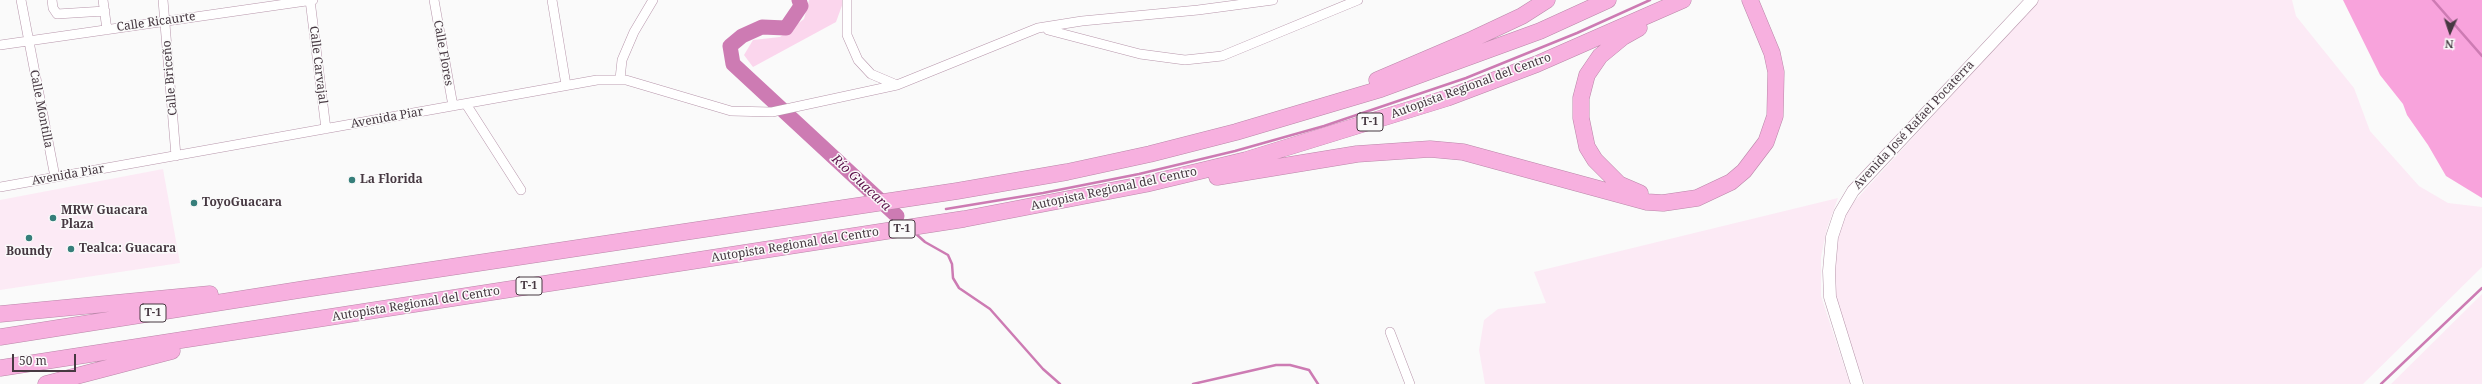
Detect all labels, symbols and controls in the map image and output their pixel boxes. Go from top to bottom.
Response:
street label: Calle Ricaurte [116,9,196,35]
north arrow [2430,12,2470,52]
street label: Calle Flores [430,19,456,87]
street label: Calle Carvajal [306,25,330,105]
text: N [2445,37,2454,52]
street label: Calle Briceño [160,40,180,116]
street label: Autopista Regional del Centro [1389,50,1553,122]
street label: Avenida José Rafael Pocaterra [1851,58,1977,192]
street label: Calle Montilla [26,69,56,149]
street label: Avenida Piar [350,105,424,131]
road number: T-1 [1357,113,1383,131]
water label: Río Guacara [828,152,894,214]
street label: Avenida Piar [31,162,105,188]
street label: Autopista Regional del Centro [1030,164,1198,214]
place label: La Florida [360,173,423,187]
marker: La Florida [347,175,357,185]
place label: ToyoGuacara [202,196,282,210]
marker: ToyoGuacara [189,198,199,208]
place label: MRW Guacara Plaza [61,204,148,232]
marker: MRW Guacara Plaza [48,213,58,223]
road number: T-1 [889,220,915,238]
street label: Autopista Regional del Centro [710,225,880,265]
marker: Boundy [24,233,34,243]
place label: Tealca: Guacara [79,242,176,256]
marker: Tealca: Guacara [66,244,76,254]
place label: Boundy [6,245,52,259]
road number: T-1 [516,277,542,295]
street label: Autopista Regional del Centro [331,284,501,324]
road number: T-1 [140,304,166,322]
scale bar [14,346,78,372]
text: 50 m [19,352,47,369]

